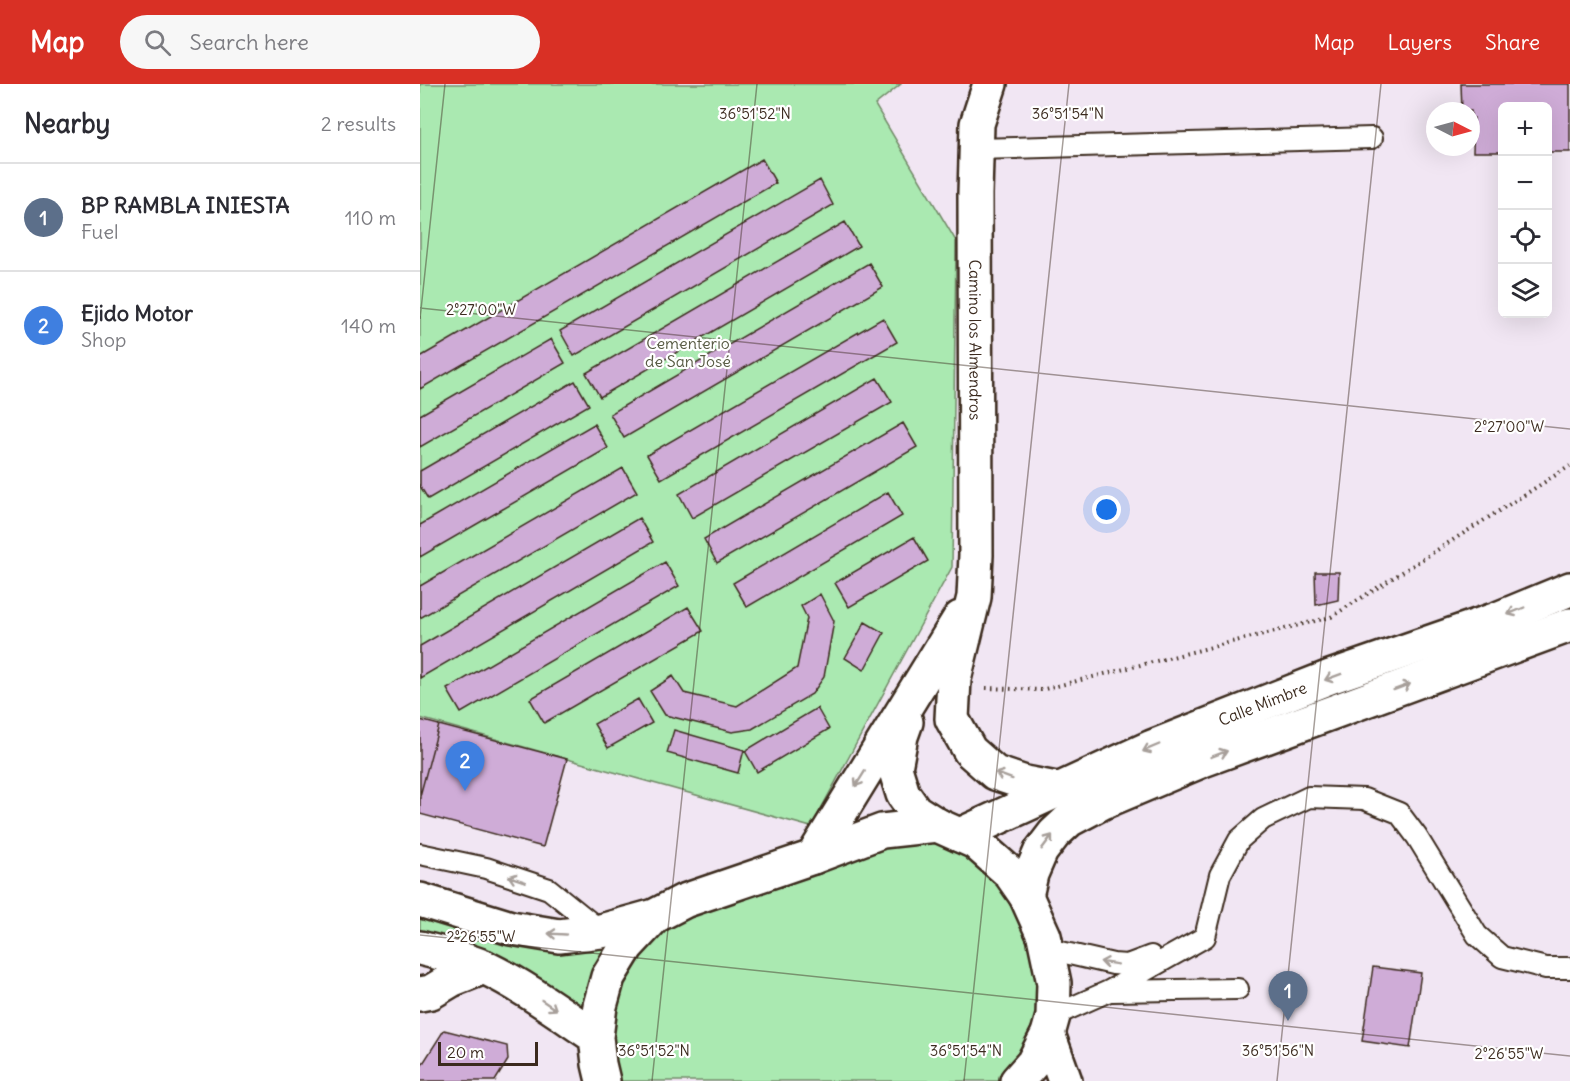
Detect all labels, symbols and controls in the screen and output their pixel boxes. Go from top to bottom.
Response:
search box [120,15,540,69]
text: Map [30,24,84,60]
icon: search [141,26,174,59]
text: Search here [189,28,309,56]
text: Map [1314,29,1354,56]
text: Layers [1387,29,1452,56]
text: Share [1485,29,1540,56]
north arrow [1426,102,1480,156]
map controls [1498,102,1552,318]
button: + [1498,102,1552,156]
text: 36°51'52"N [719,104,791,123]
text: 36°51'54"N [1032,104,1104,123]
text: Nearby [24,107,110,140]
text: 2 results [321,111,396,136]
button: − [1498,156,1552,210]
text: BP RAMBLA INIESTA [81,191,290,219]
text: 1 [40,205,47,230]
text: 110 m [345,205,396,230]
button: locate [1498,210,1552,264]
text: Fuel [81,219,118,244]
street label: Camino los Almendros [965,259,986,420]
button: layers [1498,264,1552,318]
text: Ejido Motor [81,299,193,327]
text: 2°27'00"W [446,300,516,319]
text: 2 [38,313,49,338]
text: 140 m [341,313,396,338]
text: Shop [81,327,126,352]
park label: Cementerio de San José [645,333,731,371]
text: 2°27'00"W [1474,417,1544,436]
your location [1092,495,1121,524]
one-way arrow [1507,606,1526,617]
one-way arrow [1324,672,1342,683]
street label: Calle Mimbre [1215,677,1310,730]
one-way arrow [1392,680,1411,691]
pin: 2 [446,742,484,791]
one-way arrow [1142,743,1161,754]
one-way arrow [1209,748,1228,759]
one-way arrow [995,769,1014,780]
one-way arrow [854,770,866,787]
one-way arrow [1041,834,1054,850]
one-way arrow [508,872,527,883]
text: 2°26'55"W [447,927,516,946]
one-way arrow [548,929,567,940]
one-way arrow [1100,957,1120,968]
pin: 1 [1268,972,1308,1021]
one-way arrow [541,999,557,1011]
scale bar [438,1039,538,1066]
text: 36°51'52"N [618,1041,690,1060]
text: 36°51'54"N [930,1041,1002,1060]
text: 36°51'56"N [1242,1041,1314,1060]
text: 20 m [447,1042,484,1062]
text: 2°26'55"W [1475,1044,1544,1063]

